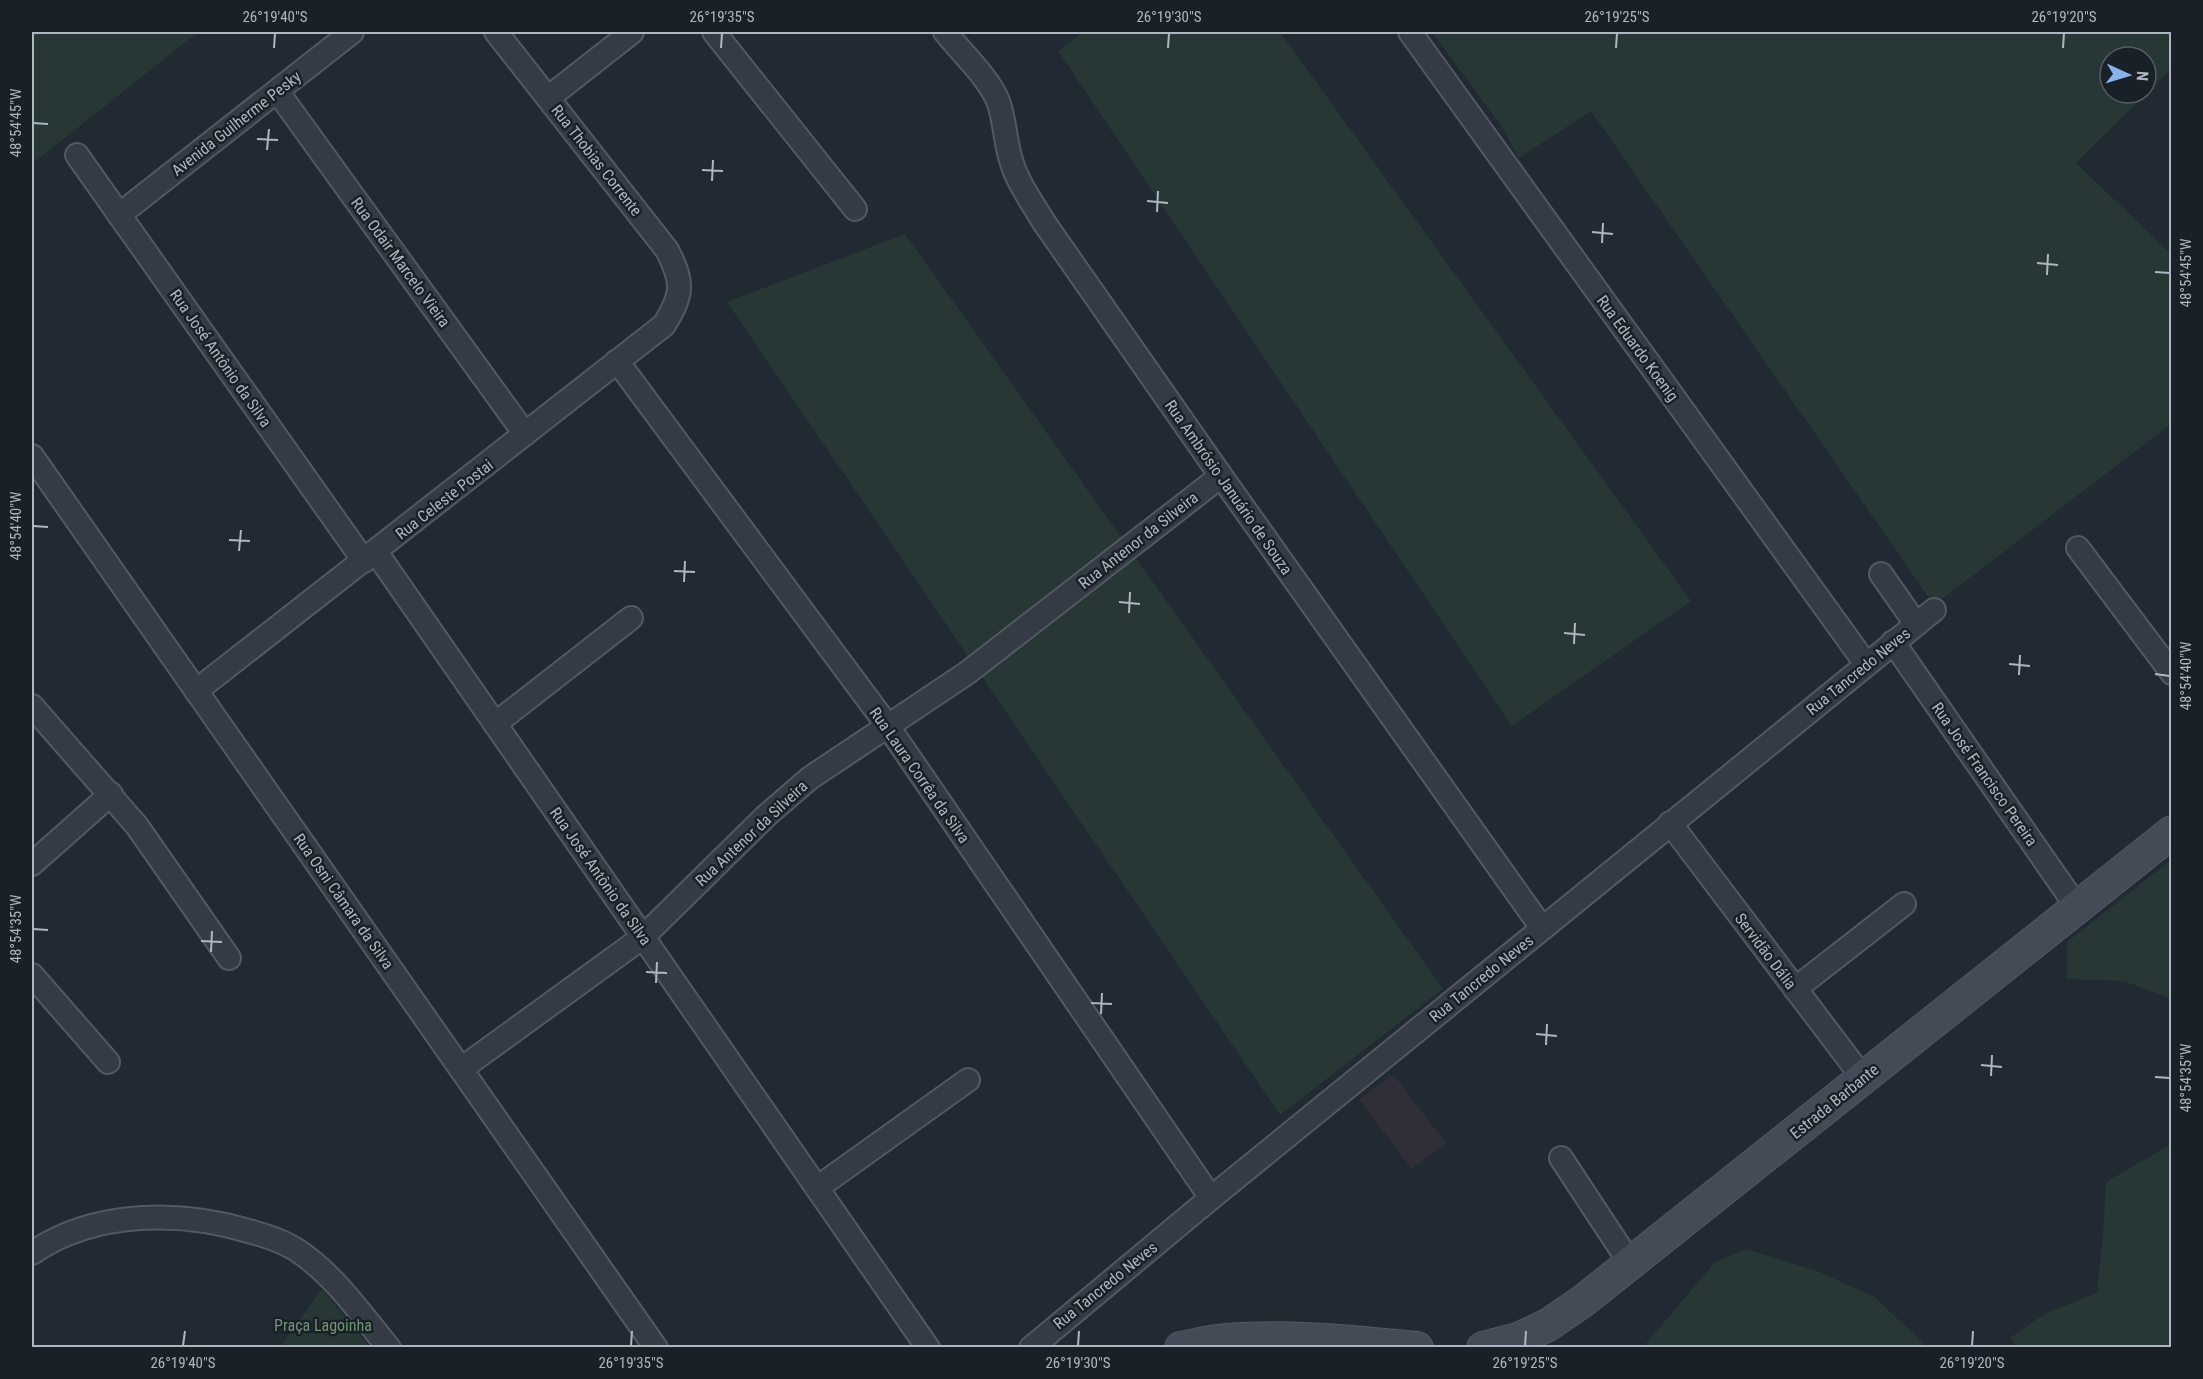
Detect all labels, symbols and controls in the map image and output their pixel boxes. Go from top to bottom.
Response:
text: 26°19'40"S [242,8,308,26]
text: 26°19'35"S [689,8,755,26]
text: 26°19'30"S [1136,8,1202,26]
text: 26°19'25"S [1584,8,1650,26]
text: 26°19'20"S [2031,8,2097,26]
north arrow [2098,45,2158,105]
street label: Avenida Guilherme Pesky [168,67,305,180]
text: N [2133,70,2152,82]
text: 48°54'45"W [7,88,25,157]
street label: Rua Thobias Corrente [547,101,646,220]
street label: Rua Odair Marcelo Vieira [347,194,454,331]
text: 48°54'45"W [2177,238,2195,307]
street label: Rua José Antônio da Silva [166,286,275,431]
street label: Rua Eduardo Koenig [1593,292,1682,405]
street label: Rua Ambrósio Januário de Souza [1161,396,1296,578]
street label: Rua Celeste Postai [392,455,497,543]
street label: Rua Antenor da Silveira [1075,488,1202,593]
text: 48°54'40"W [7,491,25,560]
street label: Rua Tancredo Neves [1803,624,1914,719]
text: 48°54'40"W [2177,641,2195,710]
street label: Rua José Francisco Pereira [1928,699,2041,850]
street label: Rua Laura Corrêa da Silva [866,704,974,847]
street label: Rua Antenor da Silveira [691,777,811,890]
street label: Rua José Antônio da Silva [546,804,655,949]
street label: Rua Osni Câmara da Silva [290,830,398,973]
text: 48°54'35"W [7,894,25,963]
street label: Servidão Dália [1731,909,1800,993]
street label: Rua Tancredo Neves [1426,931,1537,1026]
text: 48°54'35"W [2177,1043,2195,1112]
street label: Estrada Barbante [1786,1060,1882,1143]
street label: Rua Tancredo Neves [1050,1238,1161,1333]
park label: Praça Lagoinha [274,1316,372,1335]
text: 26°19'40"S [150,1354,216,1372]
text: 26°19'35"S [598,1354,664,1372]
text: 26°19'30"S [1045,1354,1111,1372]
text: 26°19'25"S [1492,1354,1558,1372]
text: 26°19'20"S [1939,1354,2005,1372]

